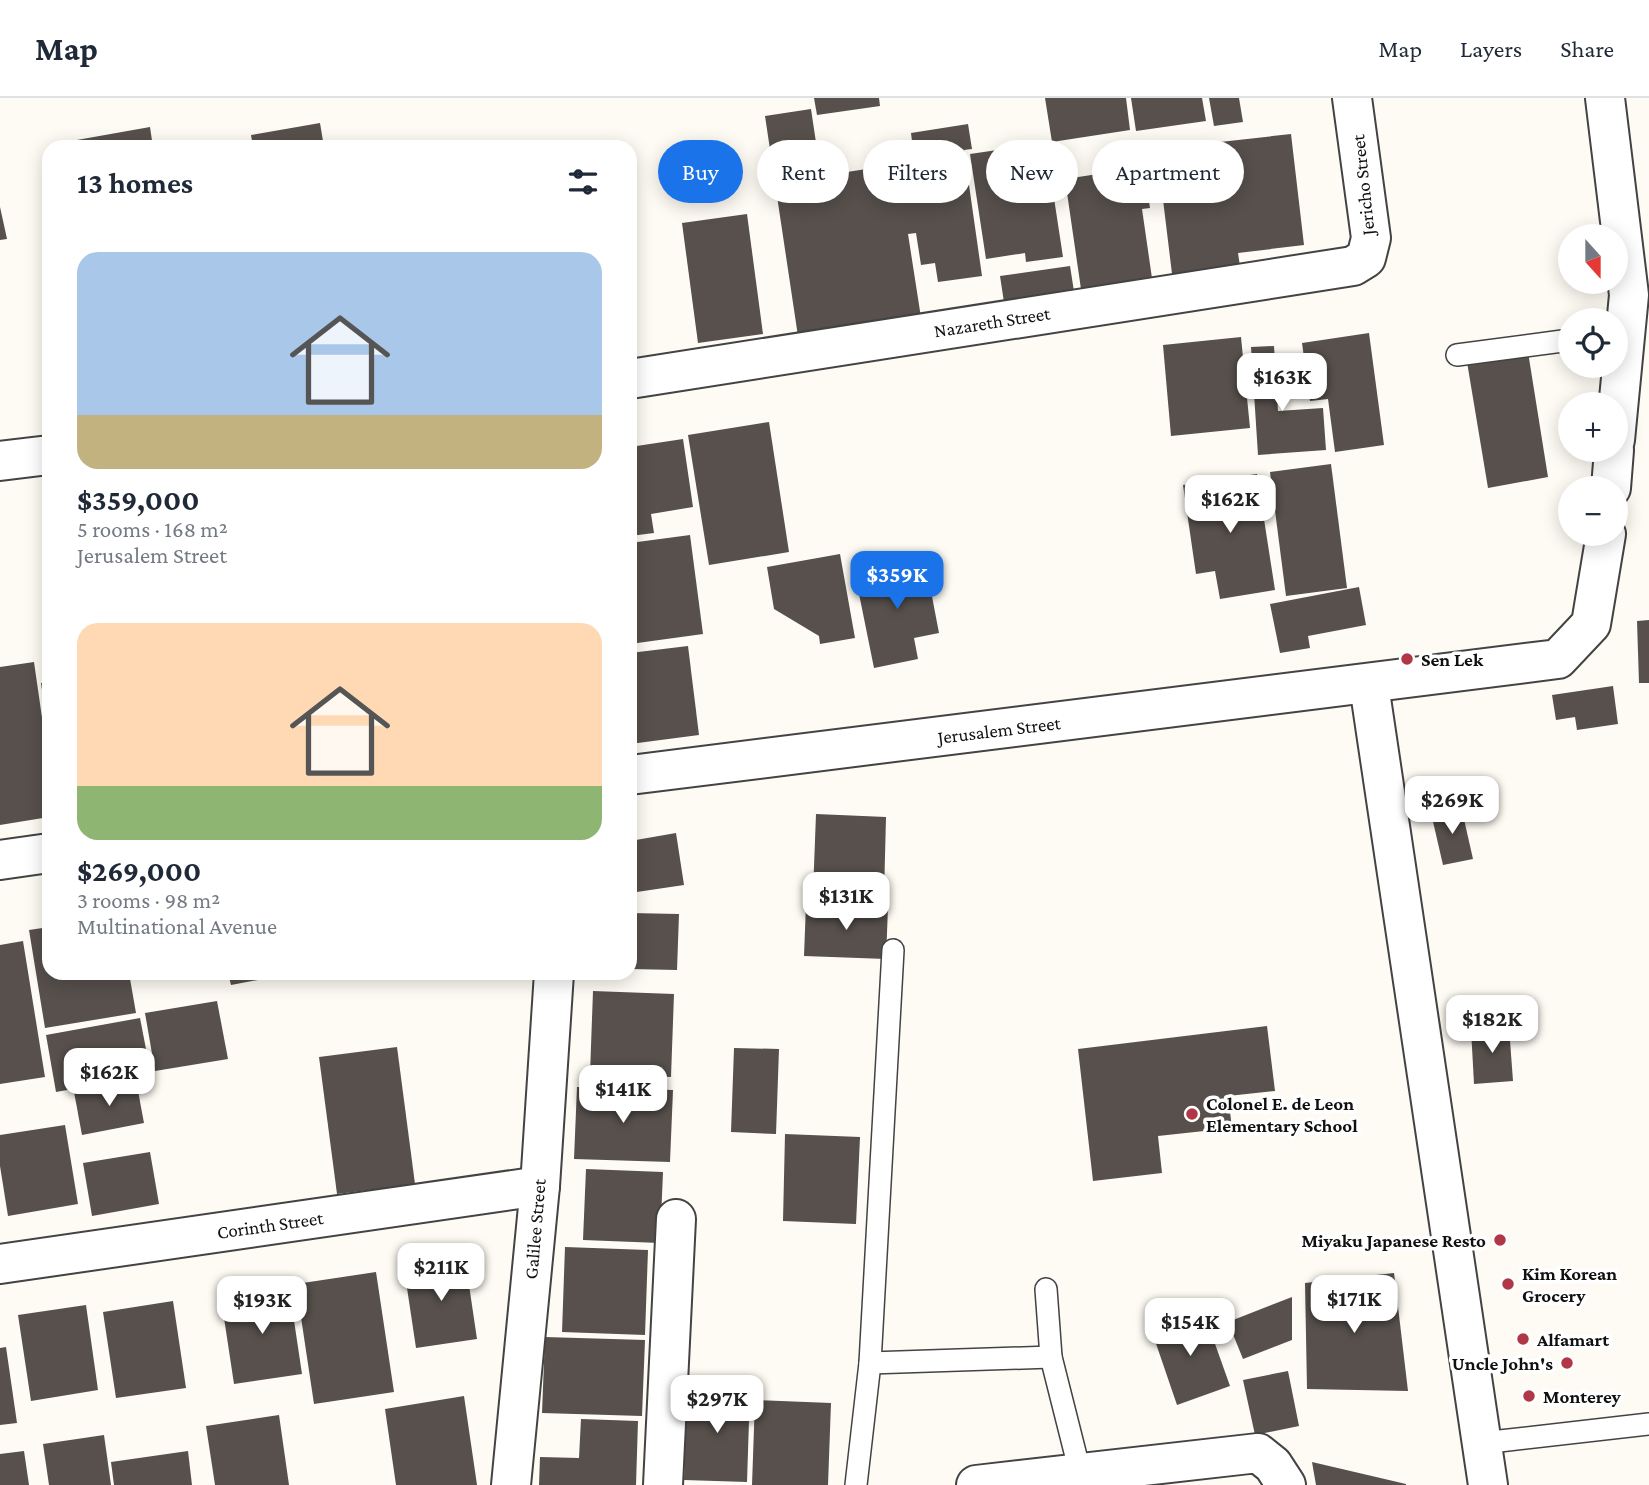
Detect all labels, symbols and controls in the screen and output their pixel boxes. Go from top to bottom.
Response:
text: Map [35,30,98,67]
text: Map [1378,35,1422,62]
text: Layers [1460,35,1522,62]
text: Share [1560,35,1614,62]
street label: Jericho Street [1347,133,1379,238]
chip: Buy [658,140,743,203]
chip: Rent [757,140,849,203]
chip: Filters [863,140,972,203]
chip: New [986,140,1078,203]
chip: Apartment [1092,140,1244,203]
icon: filters [564,163,602,201]
text: 13 homes [77,166,193,199]
north arrow [1558,224,1628,294]
map controls [1558,224,1628,546]
icon: home [277,297,403,423]
street label: Nazareth Street [932,302,1052,342]
button: locate [1558,308,1628,378]
pin: $163K [1233,354,1331,413]
text: $163K [1253,363,1311,389]
button: + [1558,392,1628,462]
pin: $162K [1181,476,1279,535]
button: − [1558,476,1628,546]
text: $359,000 [77,483,200,516]
text: $162K [1201,485,1259,511]
text: 5 rooms · 168 m² [77,516,228,542]
text: Jerusalem Street [77,542,227,568]
pin: $359K [848,552,946,611]
text: $359K [866,561,928,587]
place label: Sen Lek [1421,649,1484,670]
marker: Sen Lek [1399,651,1415,667]
icon: home [277,668,403,794]
street label: Jerusalem Street [934,712,1062,748]
pin: $269K [1403,776,1501,836]
text: $269K [1421,786,1483,812]
text: $269,000 [77,854,201,887]
pin: $131K [797,872,895,932]
text: $131K [819,882,873,908]
text: 3 rooms · 98 m² [77,887,220,913]
text: Multinational Avenue [77,913,277,939]
pin: $182K [1443,996,1541,1055]
text: $182K [1462,1005,1522,1031]
pin: $162K [60,1048,158,1108]
text: $162K [80,1058,138,1084]
pin: $141K [574,1066,672,1125]
text: $141K [595,1075,651,1101]
place label: Colonel E. de Leon Elementary School [1206,1093,1358,1136]
marker: Colonel E. de Leon Elementary School [1184,1106,1200,1122]
street label: Galilee Street [520,1177,550,1280]
street label: Corinth Street [216,1207,325,1243]
place label: Miyaku Japanese Resto [1302,1230,1486,1251]
marker: Miyaku Japanese Resto [1492,1232,1508,1248]
pin: $211K [392,1244,490,1303]
text: $211K [413,1253,469,1279]
place label: Kim Korean Grocery [1522,1263,1617,1306]
pin: $193K [213,1276,311,1336]
pin: $171K [1305,1276,1403,1335]
marker: Kim Korean Grocery [1500,1276,1516,1292]
text: $171K [1327,1285,1381,1311]
text: $193K [233,1286,291,1312]
pin: $154K [1141,1298,1239,1358]
text: $154K [1161,1308,1219,1334]
place label: Alfamart [1536,1329,1609,1350]
marker: Alfamart [1515,1331,1531,1347]
place label: Uncle John's [1452,1353,1553,1374]
marker: Uncle John's [1559,1355,1575,1371]
pin: $297K [668,1376,766,1435]
text: $297K [686,1385,748,1411]
place label: Monterey [1543,1386,1622,1407]
marker: Monterey [1521,1388,1537,1404]

